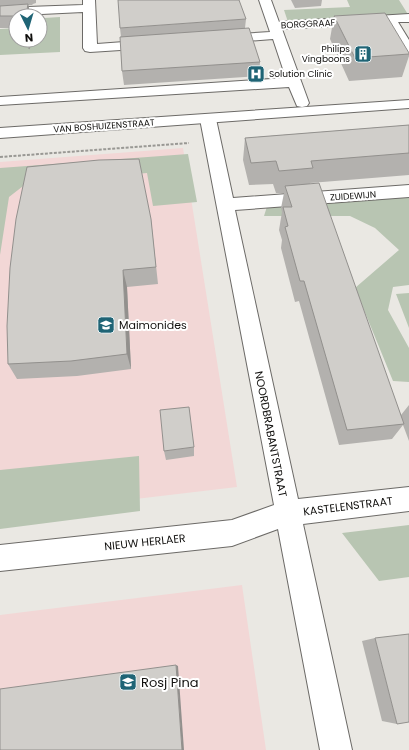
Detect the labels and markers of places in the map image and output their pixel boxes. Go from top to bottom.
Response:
place label: Philips Vingboons [302,43,350,65]
building icon: Philips Vingboons [353,44,373,64]
hospital icon: Solution Clinic [246,64,266,84]
place label: Solution Clinic [269,68,333,80]
school or university icon: Maimonides [96,315,116,335]
place label: Maimonides [119,317,187,333]
school or university icon: Rosj Pina [118,672,138,692]
place label: Rosj Pina [141,673,199,692]

